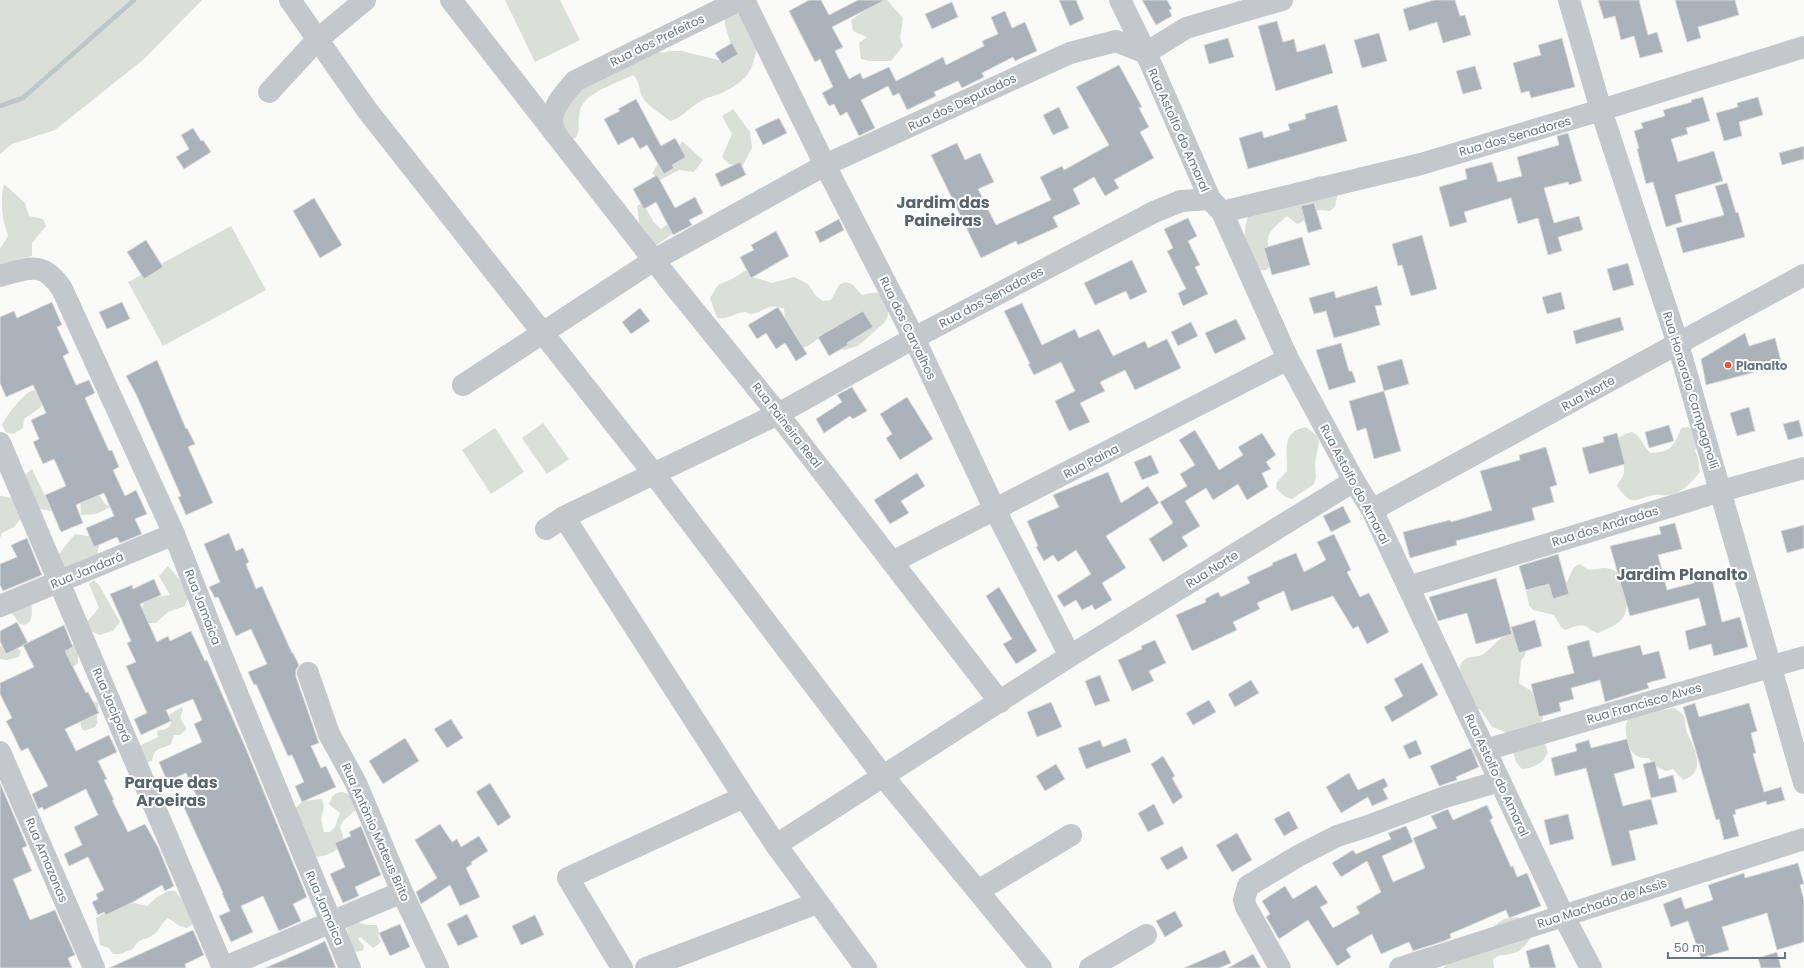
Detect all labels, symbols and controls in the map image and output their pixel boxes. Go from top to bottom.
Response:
street label: Rua dos Prefeitos [607,10,707,70]
street label: Rua Astolfo do Amaral [1144,66,1214,195]
street label: Rua dos Deputados [905,69,1019,135]
street label: Rua dos Senadores [1457,112,1573,160]
district label: Jardim das Paineiras [896,191,990,232]
street label: Rua dos Senadores [936,262,1046,332]
street label: Rua dos Carvalhos [876,274,940,382]
street label: Rua Honorato Campagnolli [1659,309,1723,471]
place label: Planalto [1736,357,1788,374]
marker: Planalto [1723,360,1733,370]
street label: Rua Norte [1558,371,1618,415]
street label: Rua Paineira Real [748,379,826,471]
street label: Rua Astolfo do Amaral [1316,421,1394,547]
street label: Rua Paina [1060,440,1122,482]
street label: Rua dos Andradas [1550,502,1660,550]
street label: Rua Norte [1183,546,1241,592]
street label: Rua Jandará [48,548,126,592]
district label: Jardim Planalto [1616,563,1748,586]
street label: Rua Jamaica [181,567,225,647]
street label: Rua Jaciporã [89,665,135,745]
street label: Rua Francisco Alves [1585,678,1703,728]
street label: Rua Astolfo do Amaral [1461,711,1533,839]
street label: Rua Antônio Mateus Brito [338,760,414,904]
district label: Parque das Aroeiras [124,771,218,812]
street label: Rua Amazonas [22,815,72,905]
street label: Rua Jamaica [302,868,348,948]
street label: Rua Machado de Assis [1535,874,1669,932]
scale bar [1668,934,1785,960]
text: 50 m [1674,939,1705,956]

